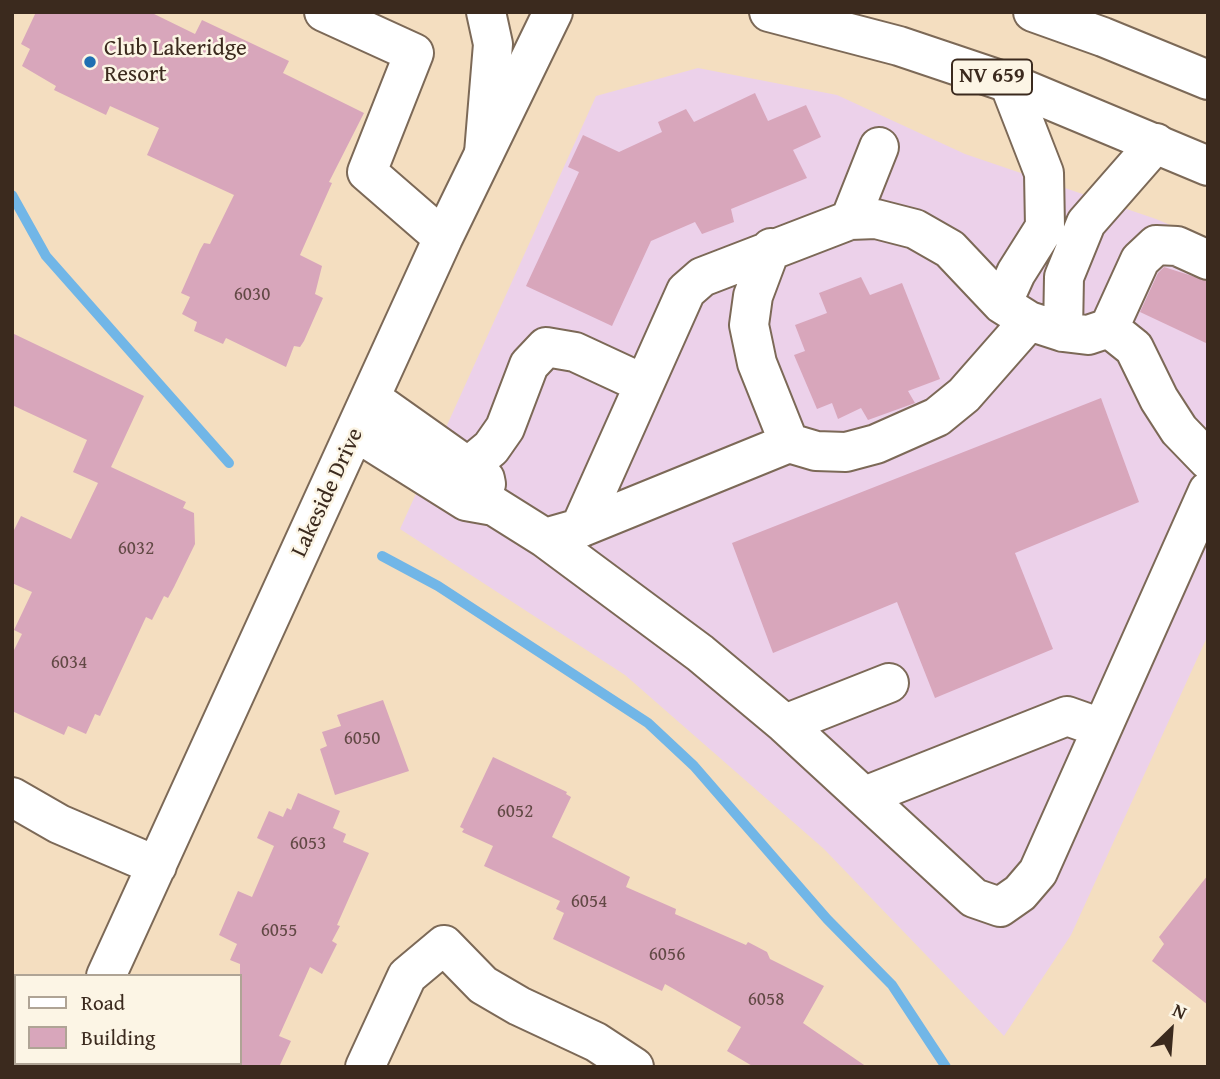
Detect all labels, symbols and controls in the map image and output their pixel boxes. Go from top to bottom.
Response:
place label: Club Lakeridge Resort [104,35,247,89]
marker: Club Lakeridge Resort [82,54,98,70]
road number: NV 659 [952,60,1032,94]
house number: 6030 [234,284,270,306]
street label: Lakeside Drive [286,424,370,562]
house number: 6032 [118,538,154,560]
house number: 6034 [51,652,87,674]
house number: 6050 [344,728,380,750]
house number: 6052 [497,801,533,823]
house number: 6053 [290,833,326,855]
house number: 6054 [571,891,607,913]
house number: 6055 [261,920,297,942]
house number: 6056 [649,944,685,966]
legend [14,974,242,1065]
text: Road [81,987,125,1018]
house number: 6058 [748,989,784,1011]
north arrow [1136,995,1206,1065]
text: N [1168,996,1192,1026]
text: Building [81,1022,155,1053]

